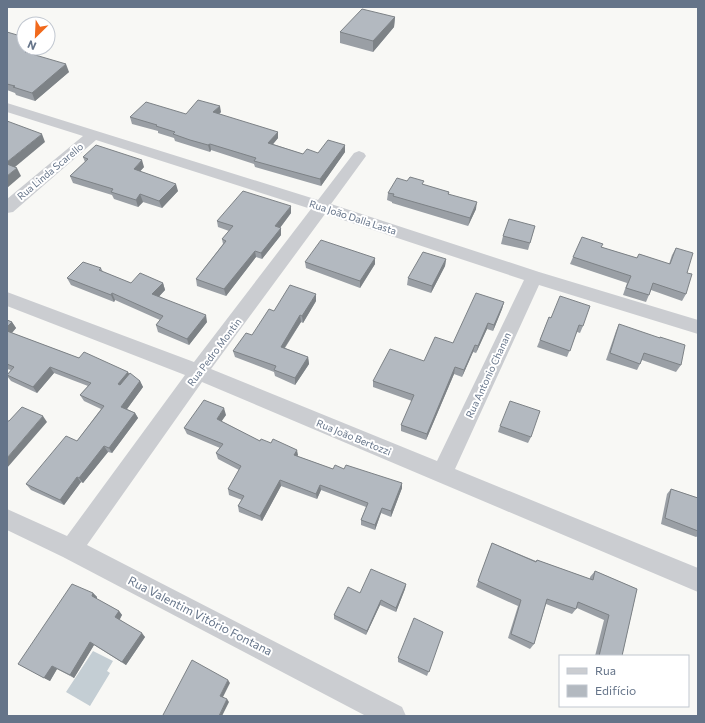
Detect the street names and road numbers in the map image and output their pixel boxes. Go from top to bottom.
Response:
street label: Rua Linda Scarello [15,140,85,202]
street label: Rua João Dalla Lasta [308,197,398,237]
street label: Rua Pedro Montin [185,316,243,388]
street label: Rua Antonio Chanan [463,330,513,420]
street label: Rua João Bertozzi [315,417,393,457]
street label: Rua Valentim Vitório Fontana [126,573,275,658]

